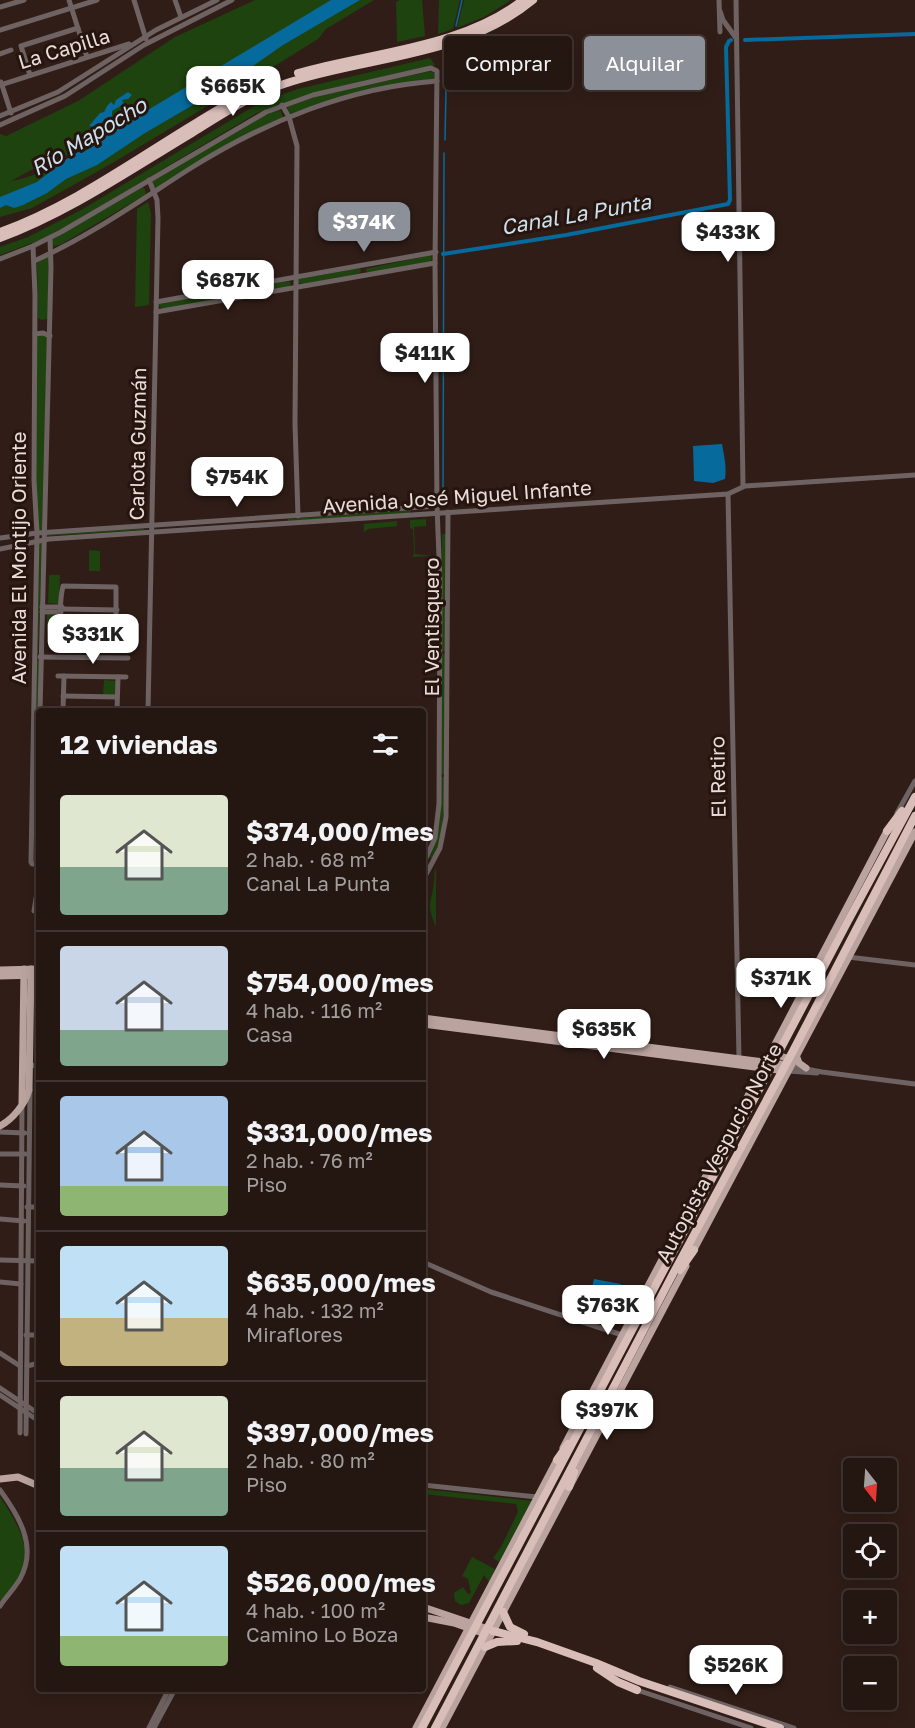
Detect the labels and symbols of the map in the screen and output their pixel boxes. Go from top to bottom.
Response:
street label: La Capilla [15,23,112,73]
pin: $665K [191,66,275,117]
water label: Río Mapocho [26,91,152,181]
water label: Canal La Punta [499,188,654,240]
pin: $374K [322,202,406,253]
pin: $433K [686,212,770,263]
pin: $687K [186,260,270,311]
pin: $411K [383,333,467,384]
street label: Carlota Guzmán [124,367,150,521]
street label: Avenida El Montijo Oriente [6,432,30,684]
pin: $754K [195,457,279,508]
street label: Avenida José Miguel Infante [322,475,592,517]
street label: El Ventisquero [419,557,443,697]
pin: $331K [51,614,135,665]
street label: El Retiro [704,736,730,818]
pin: $371K [739,958,823,1009]
pin: $635K [562,1009,646,1060]
street label: Autopista Vespucio Norte [650,1039,786,1266]
pin: $763K [566,1285,650,1336]
pin: $397K [565,1390,649,1441]
north arrow [843,1458,897,1512]
pin: $526K [694,1645,778,1696]

